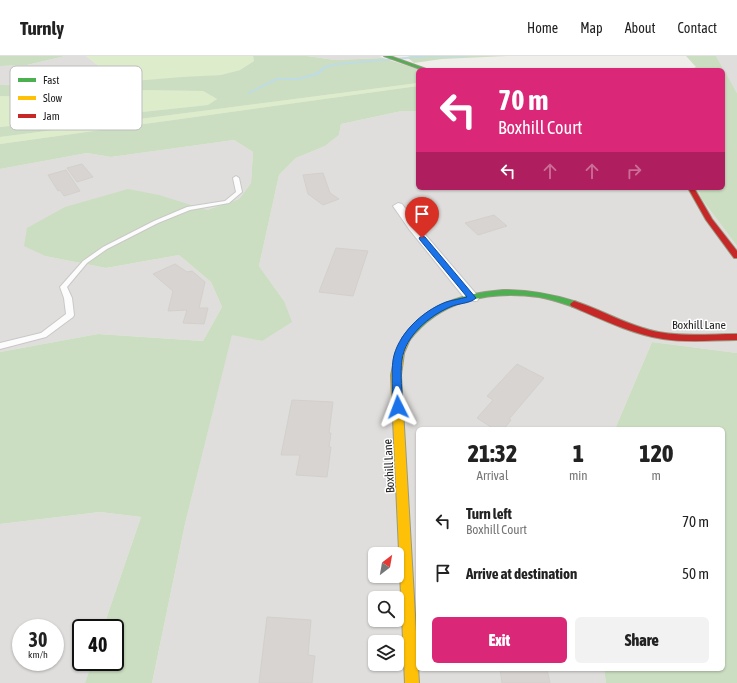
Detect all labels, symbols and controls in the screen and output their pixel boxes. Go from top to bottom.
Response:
text: Turnly [20,17,64,39]
text: Home [527,20,558,36]
text: Map [580,20,603,36]
text: About [625,20,656,36]
text: Contact [678,20,717,36]
legend [10,66,142,130]
text: Fast [43,74,59,86]
icon: left [432,84,484,136]
text: 70 m [498,84,548,116]
text: Slow [43,92,62,104]
text: Jam [43,110,60,122]
text: Boxhill Court [498,117,583,138]
icon: left [497,160,519,182]
icon: ahead [539,160,561,182]
icon: ahead [581,160,603,182]
icon: right [623,160,645,182]
pin [405,197,439,238]
icon: arrive [411,203,433,225]
street label: Boxhill Lane [672,318,726,332]
position arrow [377,386,419,428]
street label: Boxhill Lane [381,439,397,493]
text: 21:32 [468,440,517,467]
text: 1 [573,440,584,467]
text: 120 [639,440,673,467]
text: Arrival [477,468,508,483]
text: min [569,468,588,483]
text: m [652,468,661,483]
text: Turn left [466,505,512,522]
icon: left [432,510,454,532]
text: 70 m [682,513,709,530]
text: Boxhill Court [466,522,527,537]
north arrow [368,547,404,583]
map controls [368,547,404,671]
icon: arrive [432,562,454,584]
text: Arrive at destination [466,565,577,582]
text: 50 m [682,565,709,582]
button: search [368,591,404,627]
button: Exit [432,617,567,663]
button: Share [575,617,709,663]
speed limit sign: 40 [72,619,124,671]
text: 30 [29,628,47,651]
button: layers [368,635,404,671]
text: km/h [28,649,48,660]

